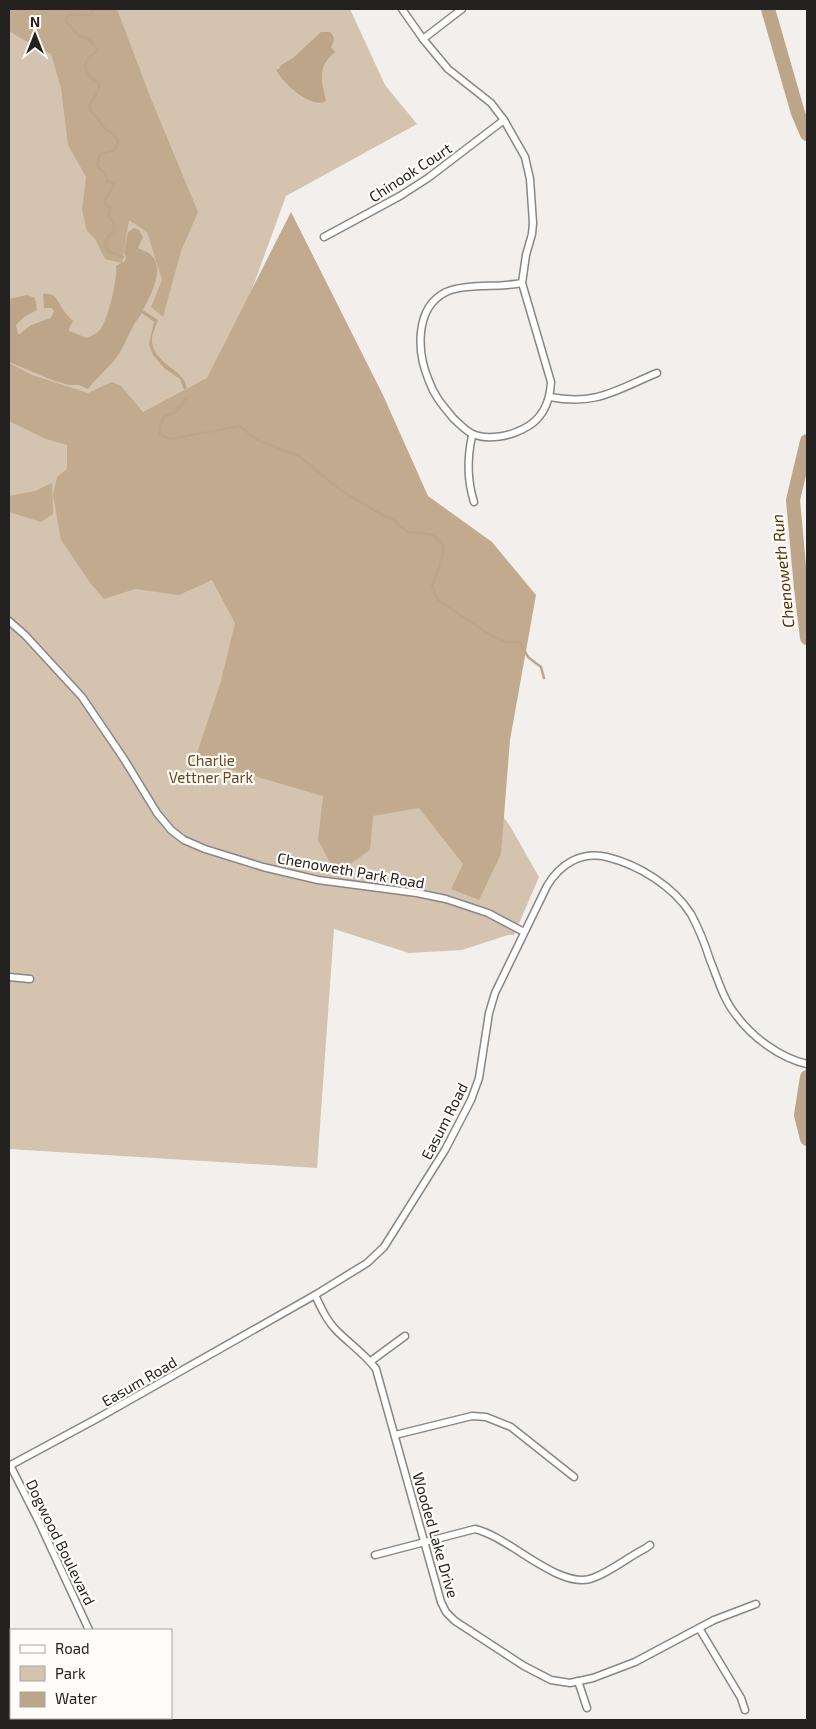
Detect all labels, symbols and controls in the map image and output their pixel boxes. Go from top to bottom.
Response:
north arrow [10,10,60,60]
text: N [30,13,40,30]
street label: Chinook Court [365,138,455,205]
water label: Chenoweth Run [767,513,797,629]
park label: Charlie Vettner Park [169,751,254,786]
street label: Chenoweth Park Road [276,848,426,892]
street label: Easum Road [417,1080,471,1162]
street label: Easum Road [98,1352,180,1410]
street label: Wooded Lake Drive [409,1470,463,1600]
street label: Dogwood Boulevard [23,1476,99,1608]
legend [10,1629,172,1719]
text: Road [55,1639,90,1657]
text: Park [55,1664,86,1682]
text: Water [55,1689,97,1707]

